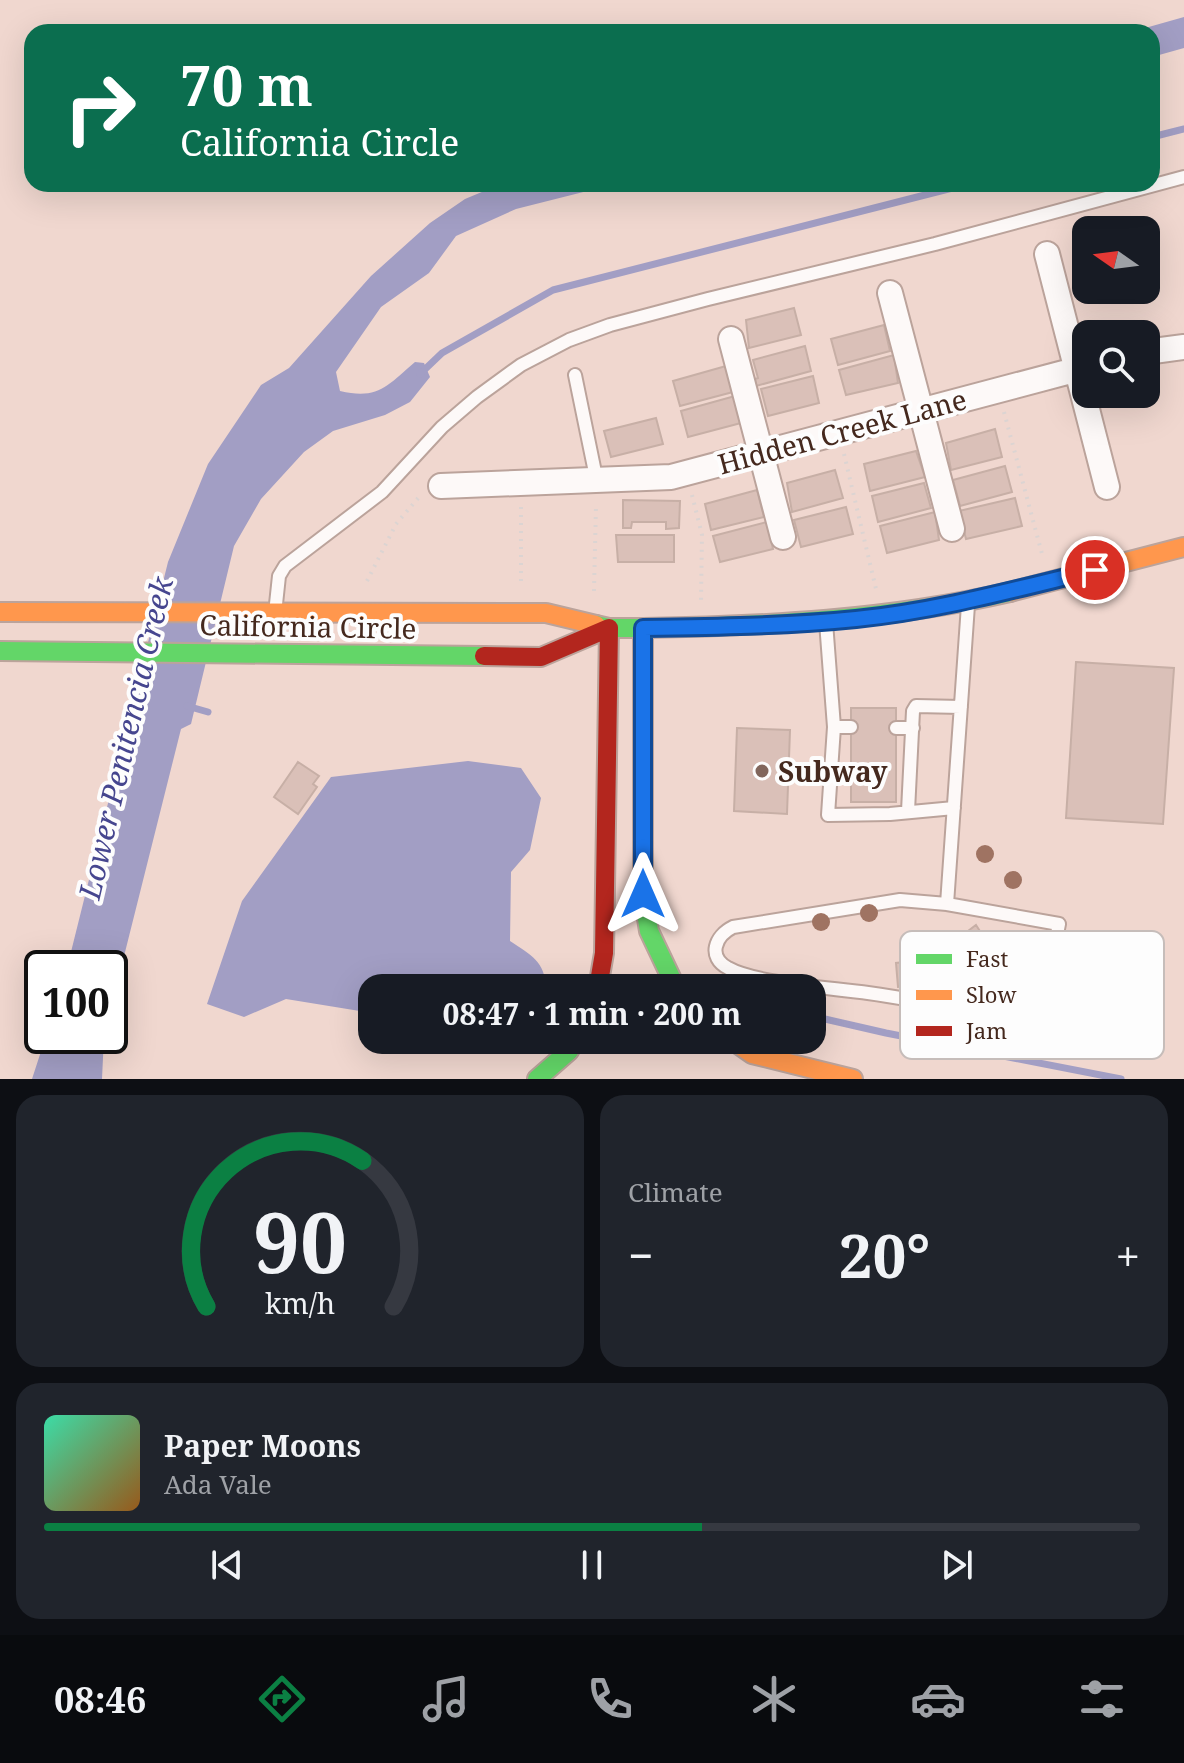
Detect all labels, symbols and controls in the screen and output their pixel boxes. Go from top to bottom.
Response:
text: 70 m [180,46,313,122]
icon: right [48,56,152,160]
text: California Circle [180,118,459,167]
north arrow [1072,216,1160,304]
map controls [1072,216,1160,408]
button: search [1072,320,1160,408]
street label: Hidden Creek Lane [713,380,971,482]
pin [1061,536,1129,604]
icon: arrive [1073,548,1117,592]
water label: Lower Penitencia Creek [68,572,182,904]
street label: California Circle [199,605,417,647]
place label: Subway [778,752,888,790]
marker: Subway [753,762,771,780]
position arrow [601,852,685,936]
legend [900,931,1164,1059]
text: Fast [966,943,1008,973]
speed limit sign: 100 [24,950,128,1054]
text: Slow [966,979,1016,1009]
text: 08:47 · 1 min · 200 m [443,993,741,1034]
text: Jam [965,1015,1007,1045]
text: Climate [628,1174,723,1210]
text: 90 [253,1184,347,1297]
text: 20° [839,1214,930,1296]
text: − [628,1225,653,1285]
text: + [1115,1225,1140,1285]
text: km/h [265,1283,335,1322]
text: Paper Moons [164,1425,361,1466]
text: Ada Vale [164,1466,272,1502]
icon: previous [205,1543,249,1587]
icon: pause [570,1543,614,1587]
icon: next [935,1543,979,1587]
icon: directions [254,1671,310,1727]
icon: music [418,1671,474,1727]
icon: phone [582,1671,638,1727]
icon: climate [746,1671,802,1727]
icon: car [910,1671,966,1727]
icon: filters [1074,1671,1130,1727]
text: 08:46 [54,1675,146,1724]

